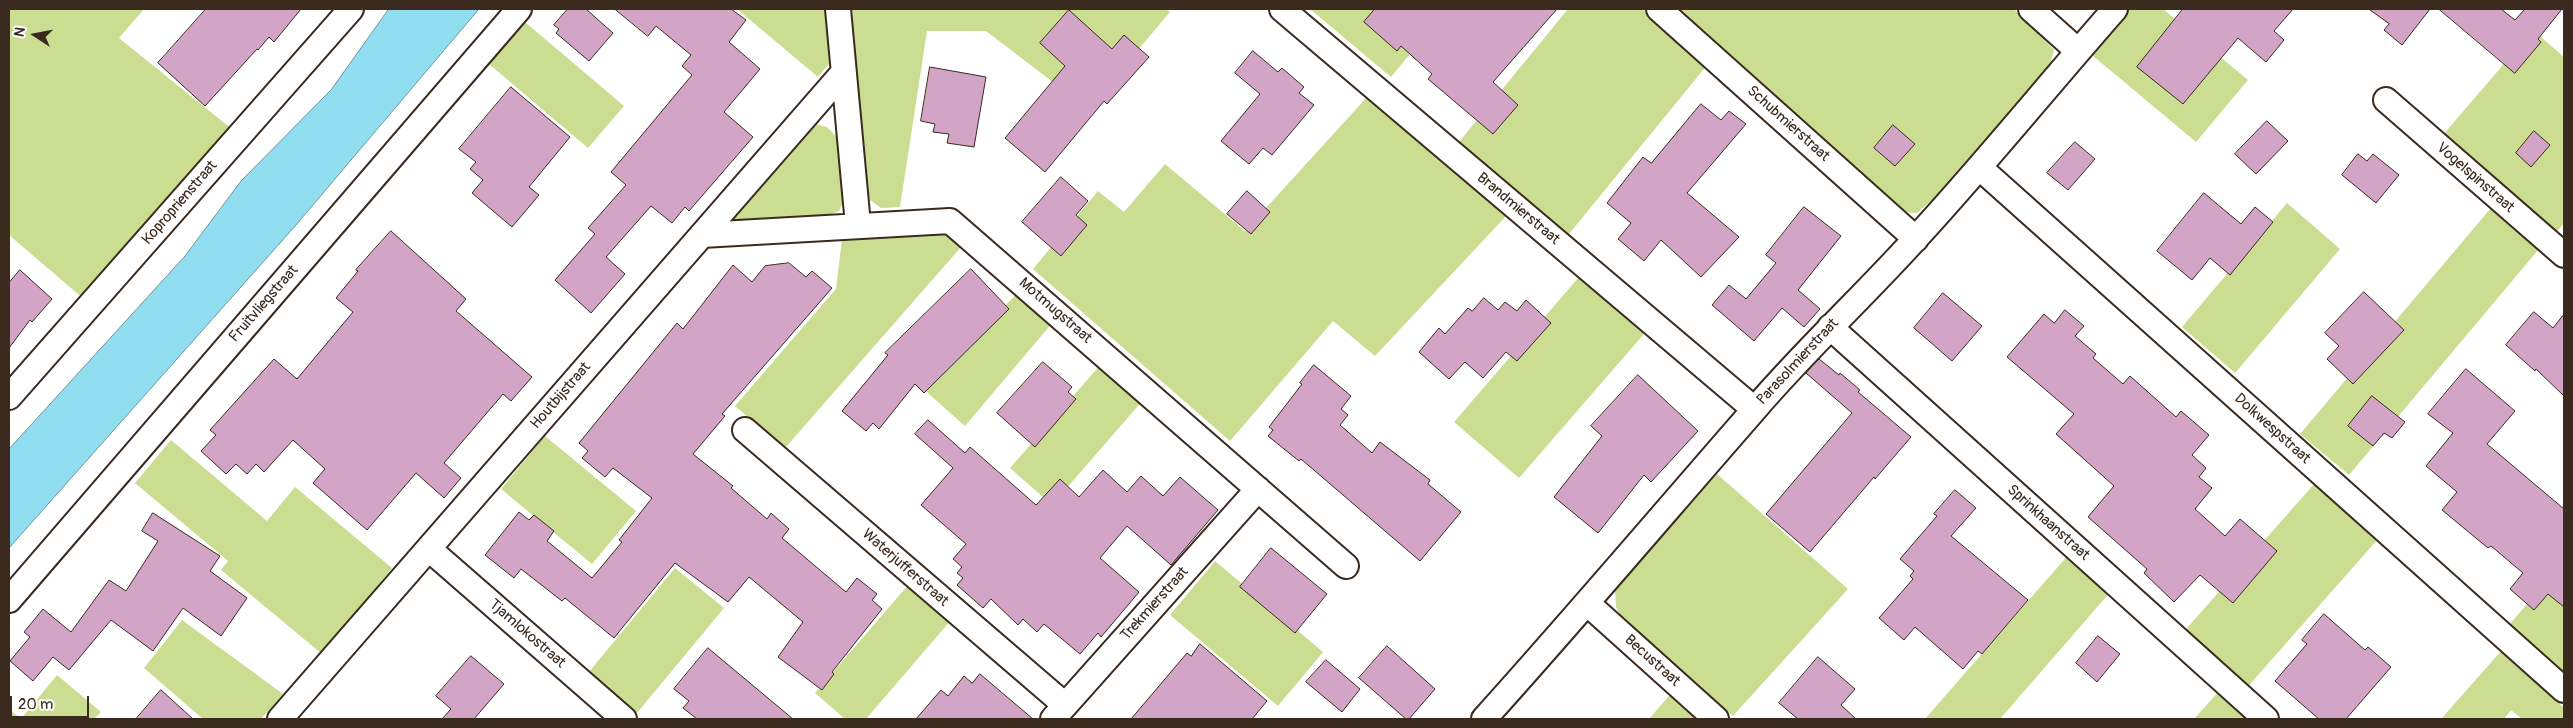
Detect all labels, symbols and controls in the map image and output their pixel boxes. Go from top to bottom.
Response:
north arrow [10,10,60,60]
text: N [11,26,29,38]
street label: Schubmierstraat [1743,82,1833,166]
street label: Vogelspinstraat [2432,139,2518,217]
street label: Koproprienstraat [139,157,221,249]
street label: Brandmierstraat [1473,169,1563,249]
street label: Fruitvliegstraat [226,262,302,346]
street label: Motmugstraat [1015,274,1095,348]
street label: Parasolmierstraat [1753,315,1843,409]
street label: Houtbijstraat [527,359,595,433]
street label: Dolkwespstraat [2230,390,2314,468]
street label: Sprinkhaanstraat [2003,481,2093,565]
street label: Waterjufferstraat [858,525,952,611]
street label: Trekmierstraat [1117,563,1193,645]
street label: Tjamlokostraat [485,596,569,672]
street label: Becustraat [1620,631,1684,691]
scale bar [12,686,91,718]
text: 20 m [18,695,53,714]

